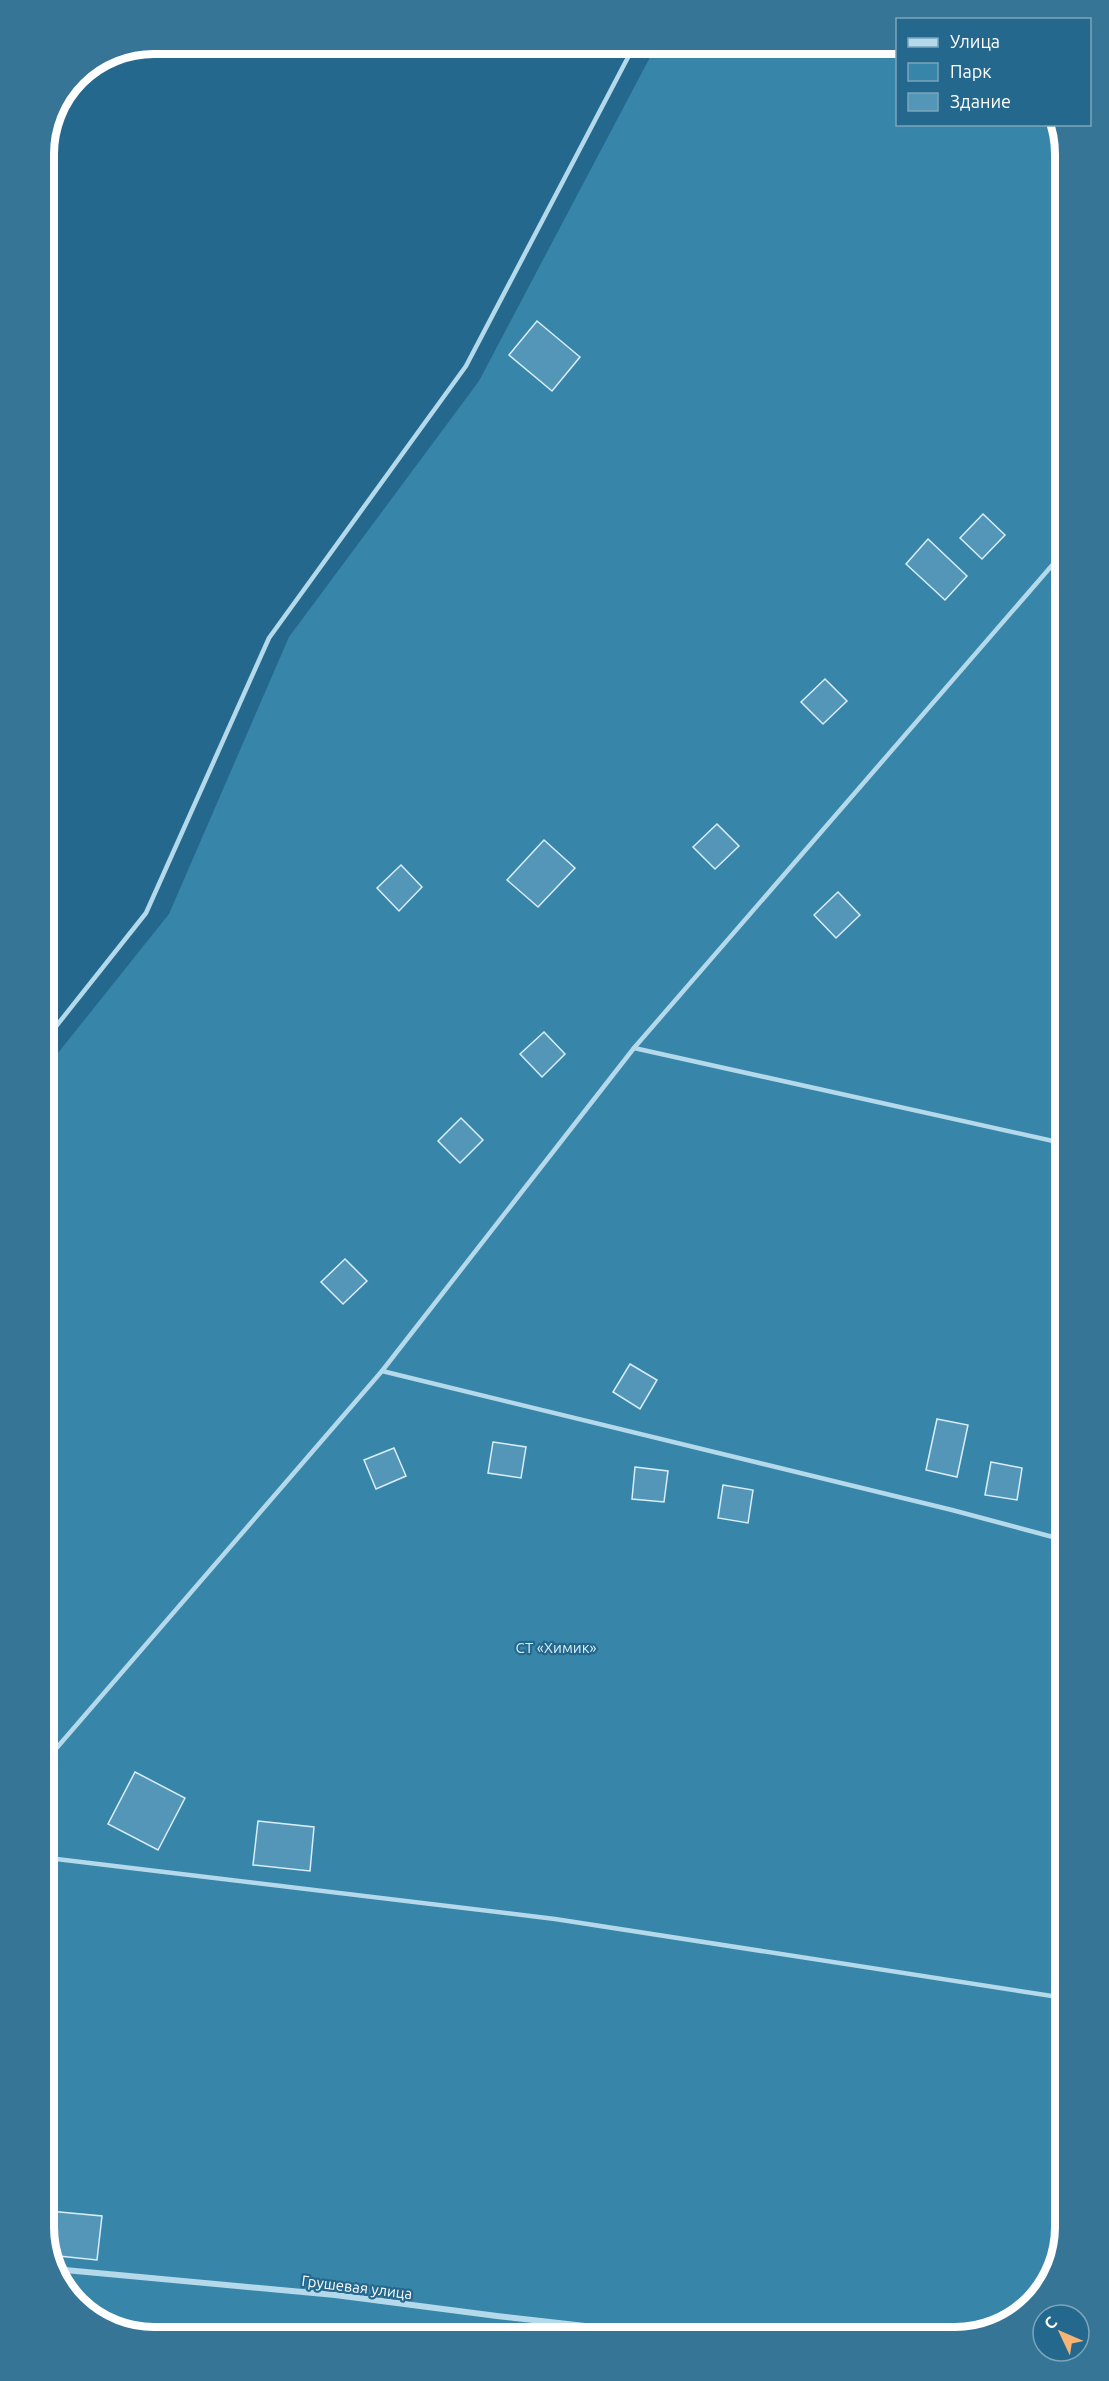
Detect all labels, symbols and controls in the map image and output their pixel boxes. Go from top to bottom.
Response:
legend [896,18,1091,126]
text: Улица [950,31,1000,51]
text: Парк [950,61,991,81]
text: Здание [950,91,1011,111]
park label: СТ «Химик» [516,1639,596,1656]
street label: Грушевая улица [301,2272,413,2302]
north arrow [1031,2303,1091,2363]
text: С [1040,2313,1060,2333]

